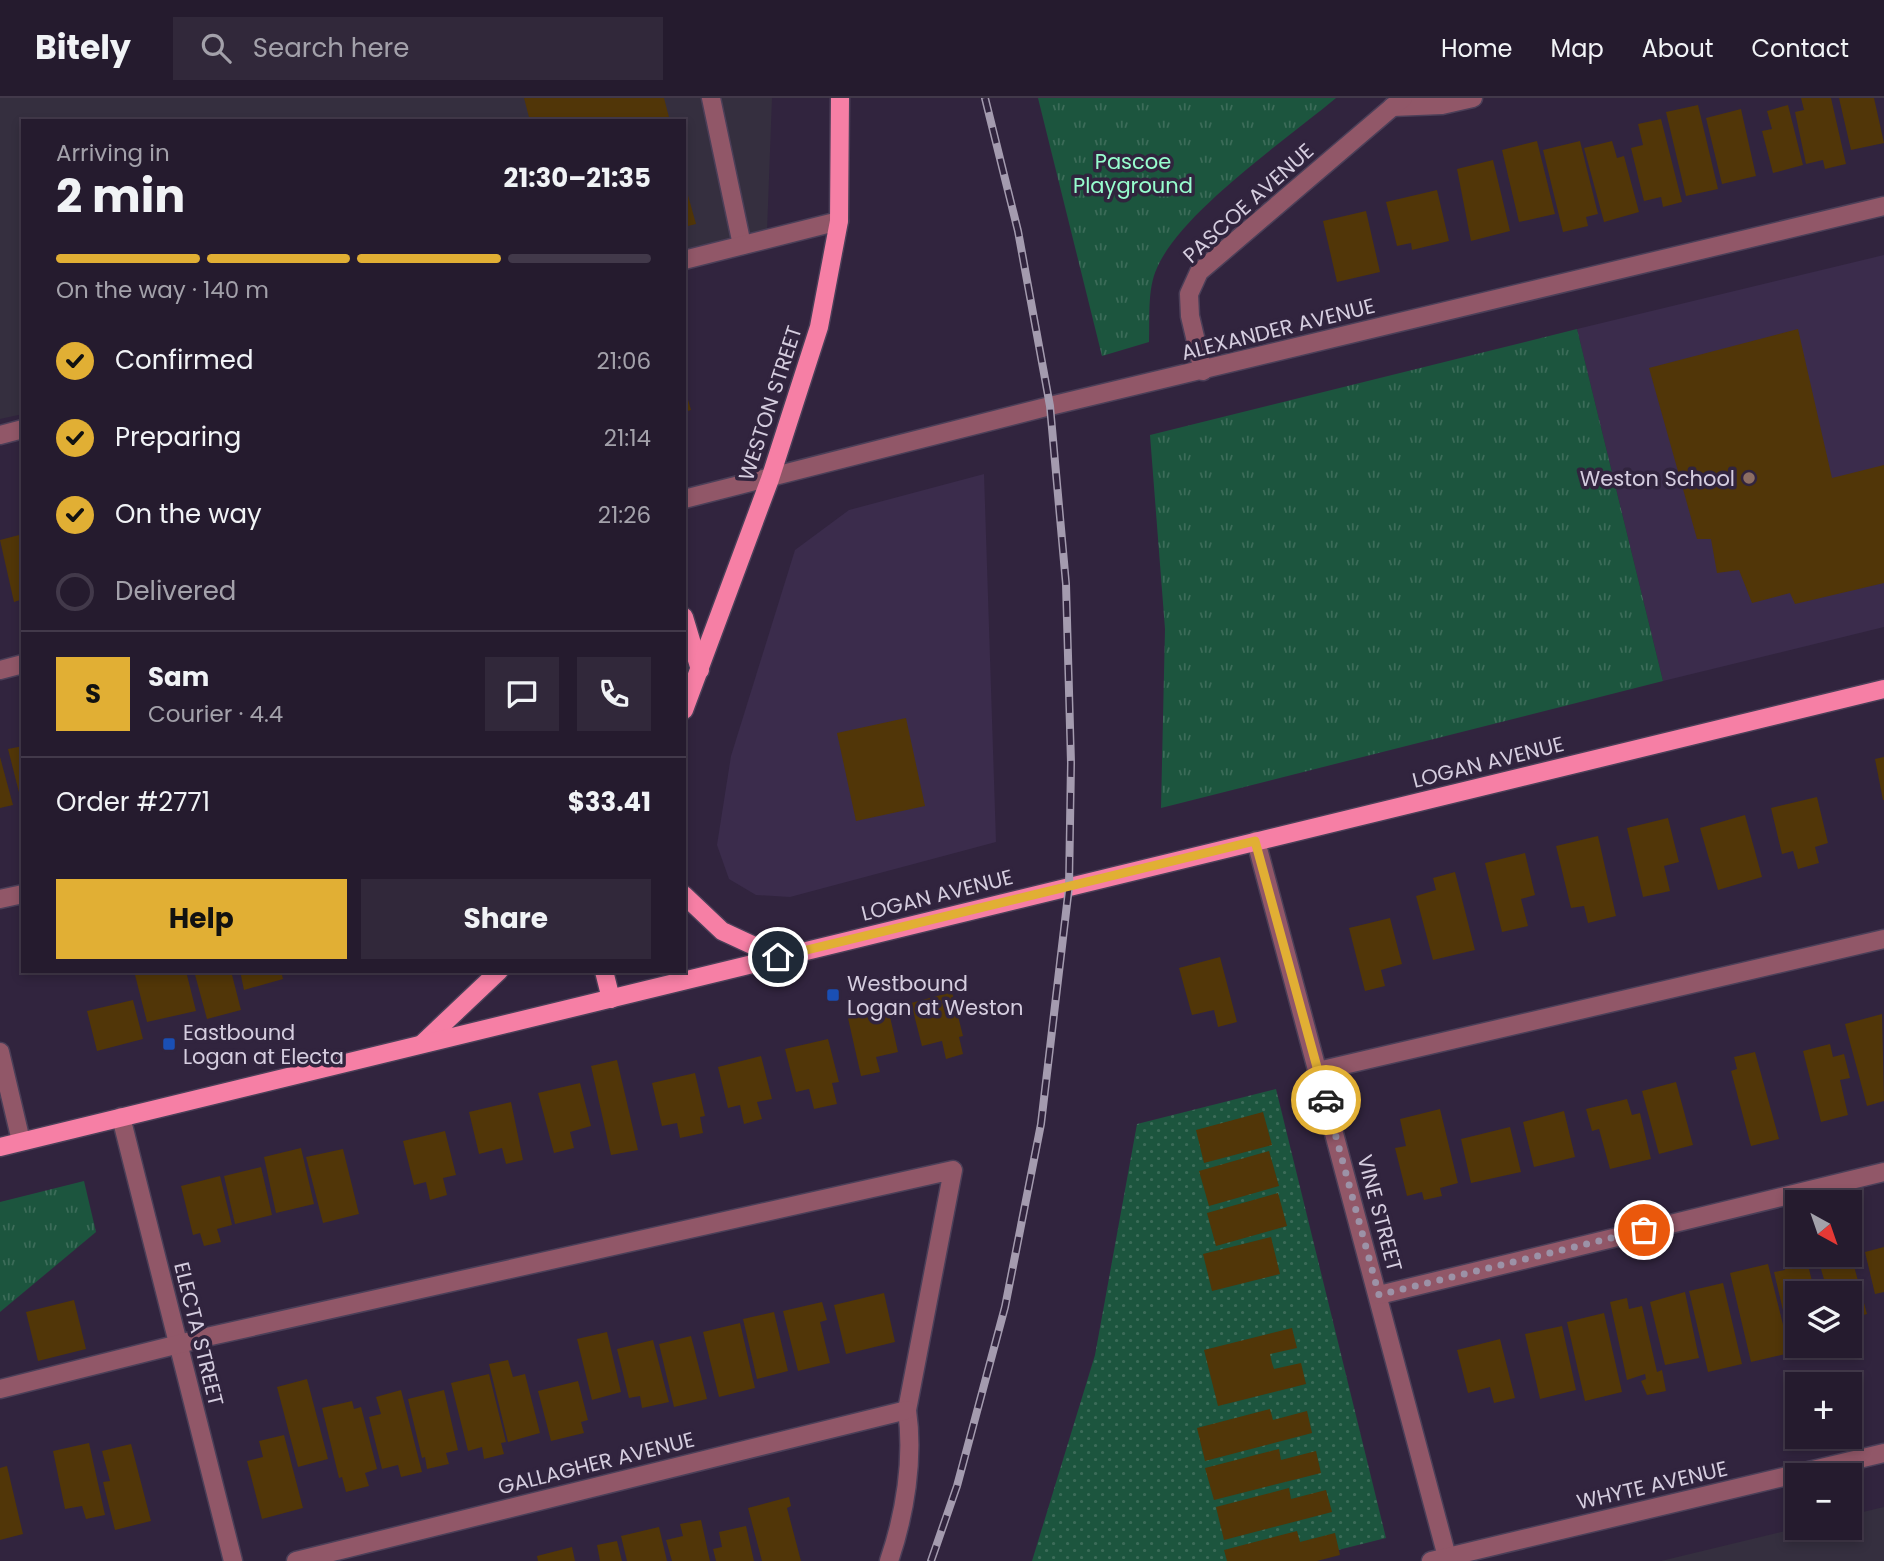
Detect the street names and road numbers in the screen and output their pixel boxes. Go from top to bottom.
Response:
street label: PASCOE AVENUE [1176,136,1320,270]
street label: ALEXANDER AVENUE [1178,291,1378,367]
street label: WESTON STREET [731,322,809,484]
street label: LOGAN AVENUE [1409,729,1567,795]
street label: LOGAN AVENUE [858,862,1016,928]
street label: VINE STREET [1350,1151,1410,1275]
street label: ELECTA STREET [167,1259,231,1409]
street label: GALLAGHER AVENUE [495,1425,697,1501]
street label: WHYTE AVENUE [1574,1454,1730,1516]

